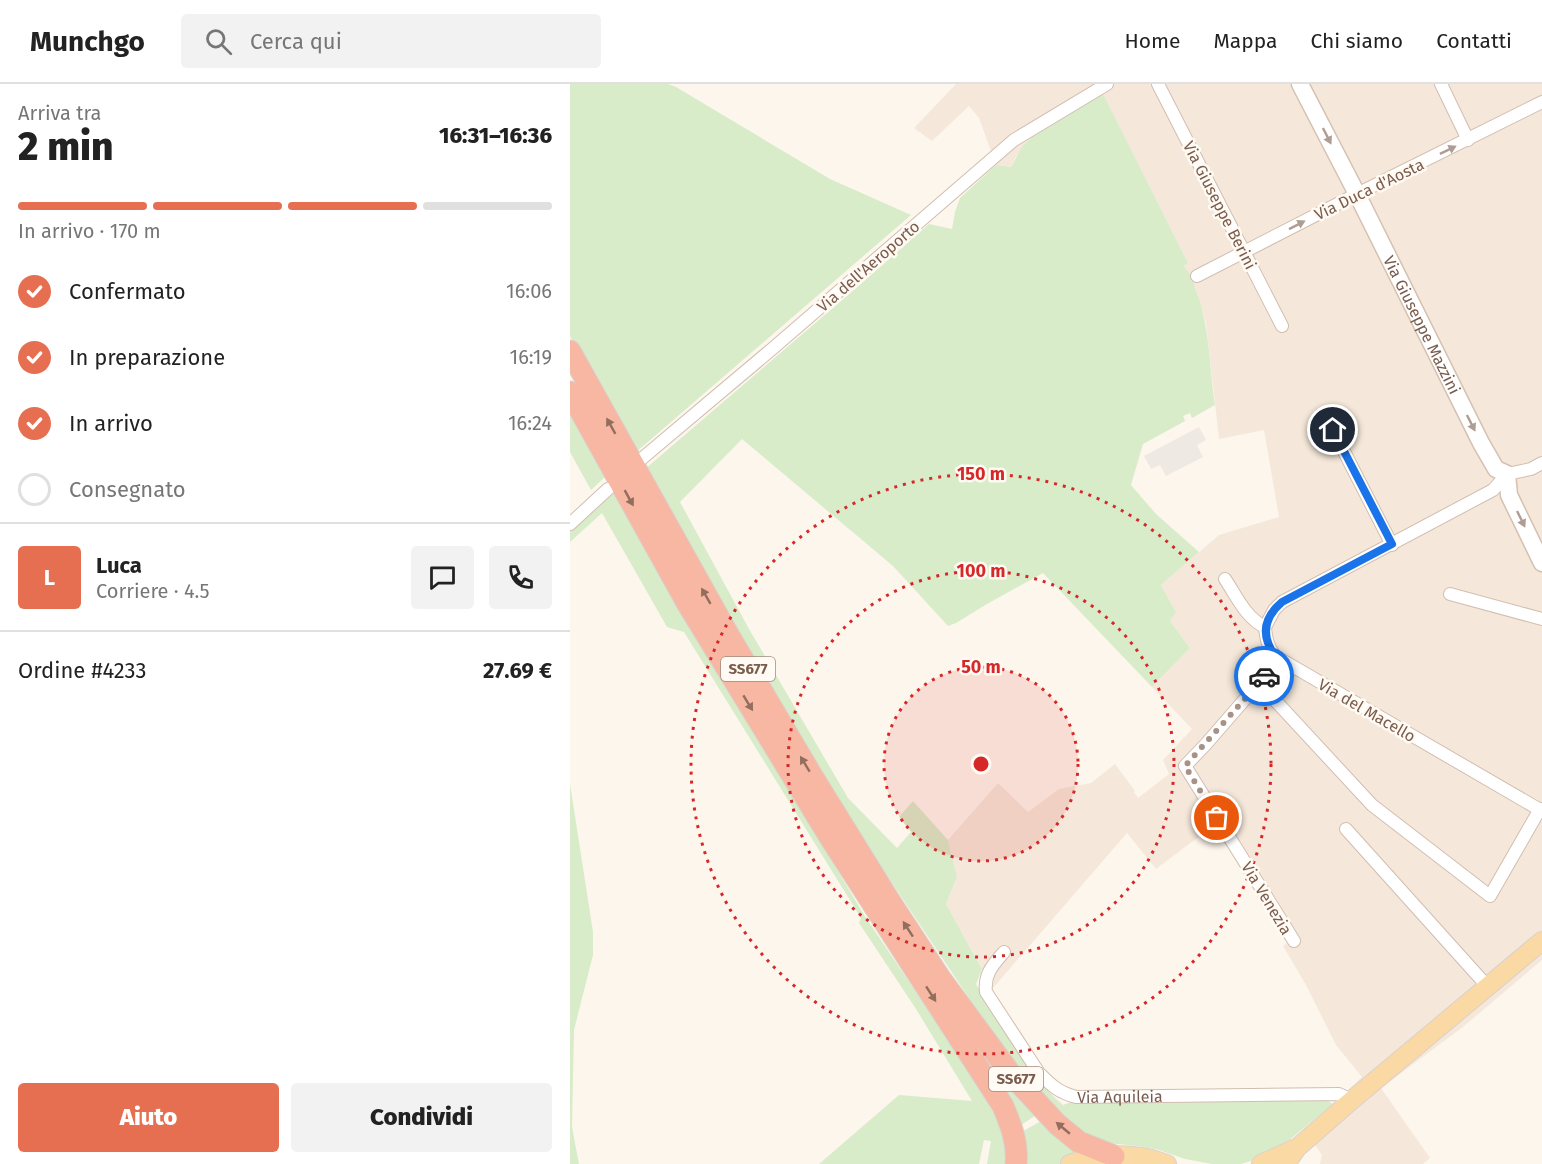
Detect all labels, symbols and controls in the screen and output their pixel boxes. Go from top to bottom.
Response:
search box [181,14,601,68]
text: Munchgo [30,25,145,58]
icon: search [202,25,235,58]
text: Cerca qui [250,28,342,55]
text: Home [1124,28,1180,54]
text: Mappa [1213,28,1277,54]
text: Chi siamo [1310,28,1403,54]
text: Contatti [1436,28,1512,54]
text: Arriva tra [18,101,101,125]
text: 16:31–16:36 [439,122,552,149]
text: 2 min [18,124,114,170]
one-way arrow [1322,128,1332,145]
street label: Via Giuseppe Berini [1179,138,1260,273]
one-way arrow [1439,145,1456,154]
street label: Via Duca d'Aosta [1311,155,1427,224]
street label: Via dell'Aeroporto [813,217,923,316]
text: In arrivo · 170 m [18,219,161,243]
one-way arrow [1288,220,1306,230]
street label: Via Giuseppe Mazzini [1379,253,1464,397]
icon: check [18,275,51,308]
text: Confermato [69,278,186,305]
text: 16:06 [506,279,552,303]
icon: check [18,341,51,374]
text: In preparazione [69,344,225,371]
text: 16:19 [510,345,552,369]
pin [1307,404,1358,455]
icon: check [18,407,51,440]
text: In arrivo [69,410,153,437]
text: 16:24 [508,411,552,435]
icon: home [1316,413,1349,446]
one-way arrow [1466,415,1476,432]
one-way arrow [606,417,616,434]
text: 150 m [957,463,1005,485]
text: Consegnato [69,476,186,503]
one-way arrow [624,490,634,507]
one-way arrow [1516,511,1525,528]
button: chat [411,546,474,609]
button: phone [489,546,552,609]
text: Luca [96,552,142,579]
text: 100 m [957,560,1005,582]
text: L [44,564,55,591]
text: Corriere · 4.5 [96,579,210,603]
one-way arrow [701,587,711,604]
courier [1234,646,1294,706]
text: 50 m [961,656,1001,678]
text: Ordine #4233 [18,657,147,684]
text: 27.69 € [483,657,552,684]
road number: SS677 [721,657,775,681]
icon: car [1248,660,1281,693]
street label: Via del Macello [1315,675,1419,746]
one-way arrow [742,695,753,711]
centre of rings [971,754,991,774]
one-way arrow [799,756,810,772]
pin [1191,792,1242,843]
icon: bag [1200,801,1233,834]
street label: Via Venezia [1237,858,1296,938]
one-way arrow [903,921,914,938]
one-way arrow [925,986,937,1002]
road number: SS677 [989,1067,1043,1091]
button: Aiuto [18,1083,279,1152]
button: Condividi [291,1083,552,1152]
street label: Via Aquileia [1077,1087,1163,1107]
one-way arrow [1056,1122,1071,1135]

